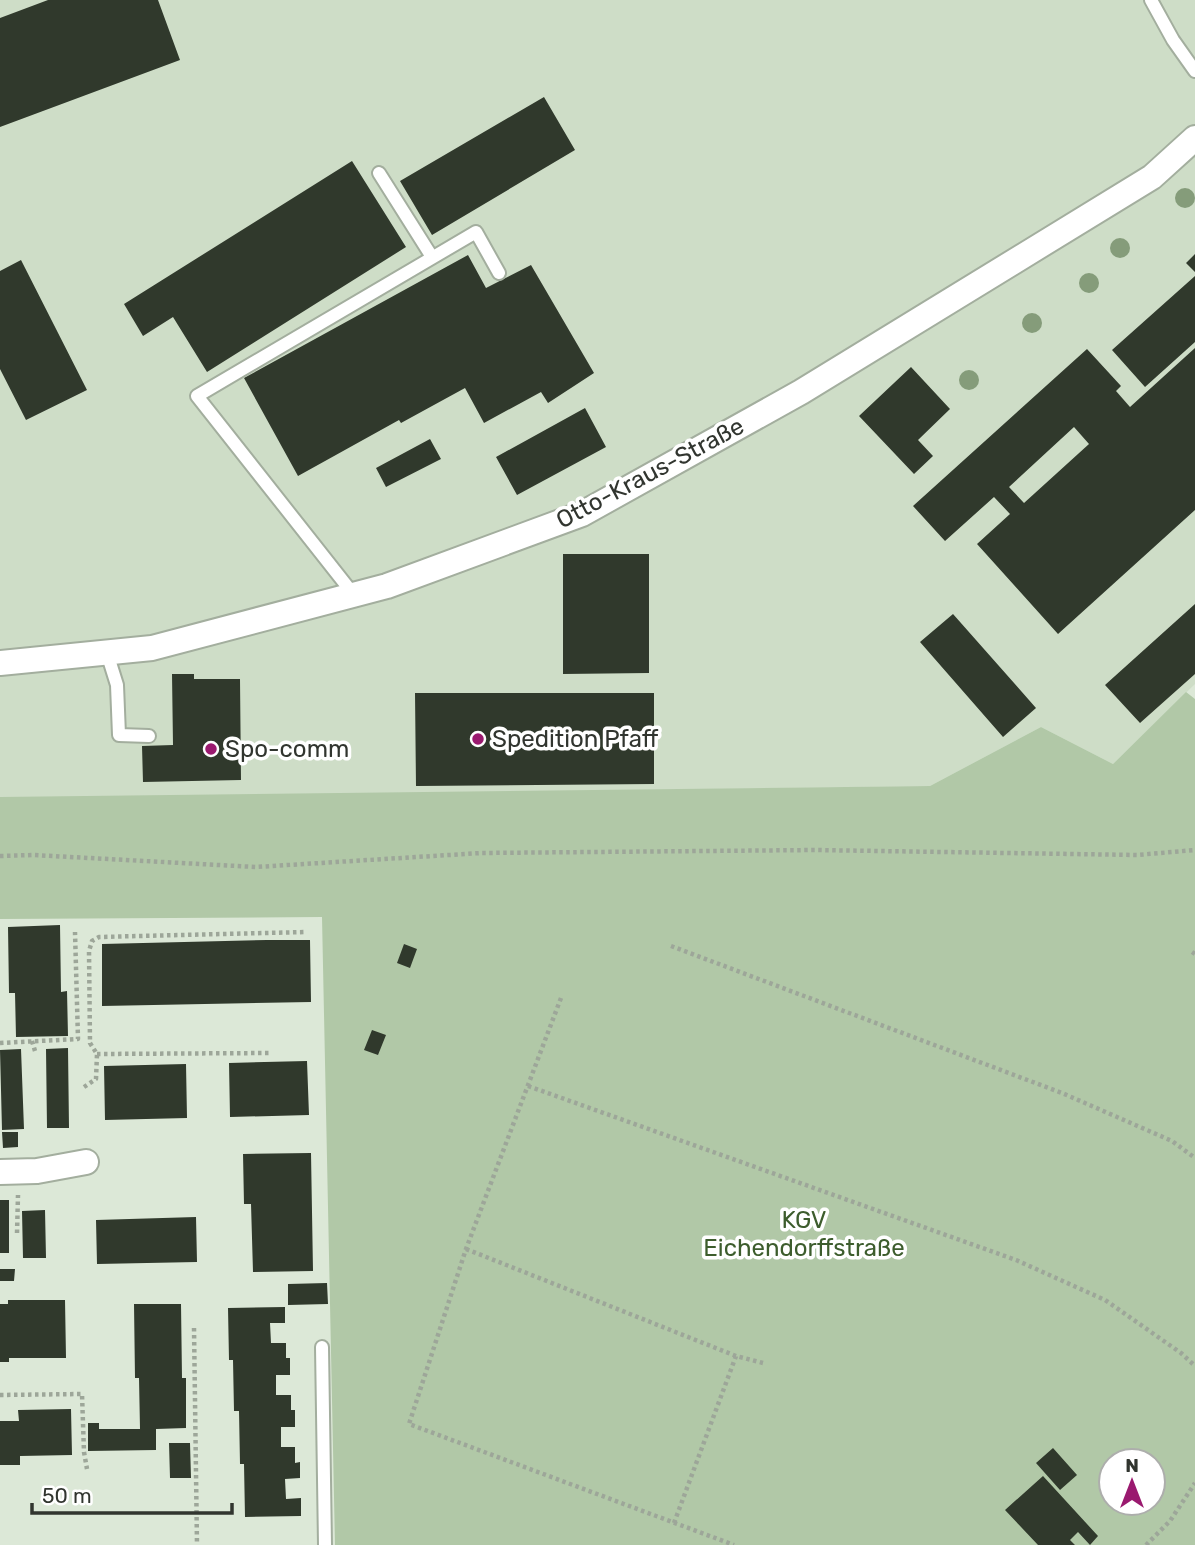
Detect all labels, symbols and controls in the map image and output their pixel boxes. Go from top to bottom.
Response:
street label: Otto-Kraus-Straße [551,412,749,534]
place label: Spedition Pfaff [492,725,659,753]
marker: Spedition Pfaff [470,731,486,747]
place label: Spo-comm [225,735,349,763]
marker: Spo-comm [203,741,219,757]
park label: KGV Eichendorffstraße [703,1206,905,1262]
north arrow [1097,1447,1167,1517]
text: N [1125,1454,1139,1477]
scale bar [32,1472,231,1516]
text: 50 m [42,1483,92,1508]

